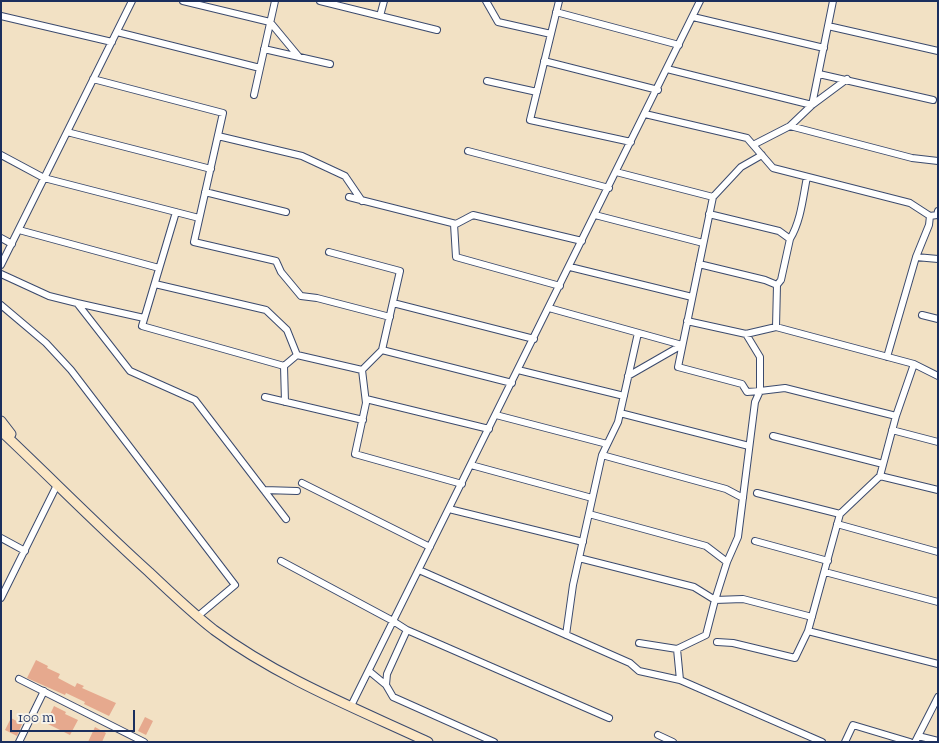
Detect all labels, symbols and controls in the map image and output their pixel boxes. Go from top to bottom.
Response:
scale bar [12,700,138,732]
text: 100 m [18,708,54,729]

